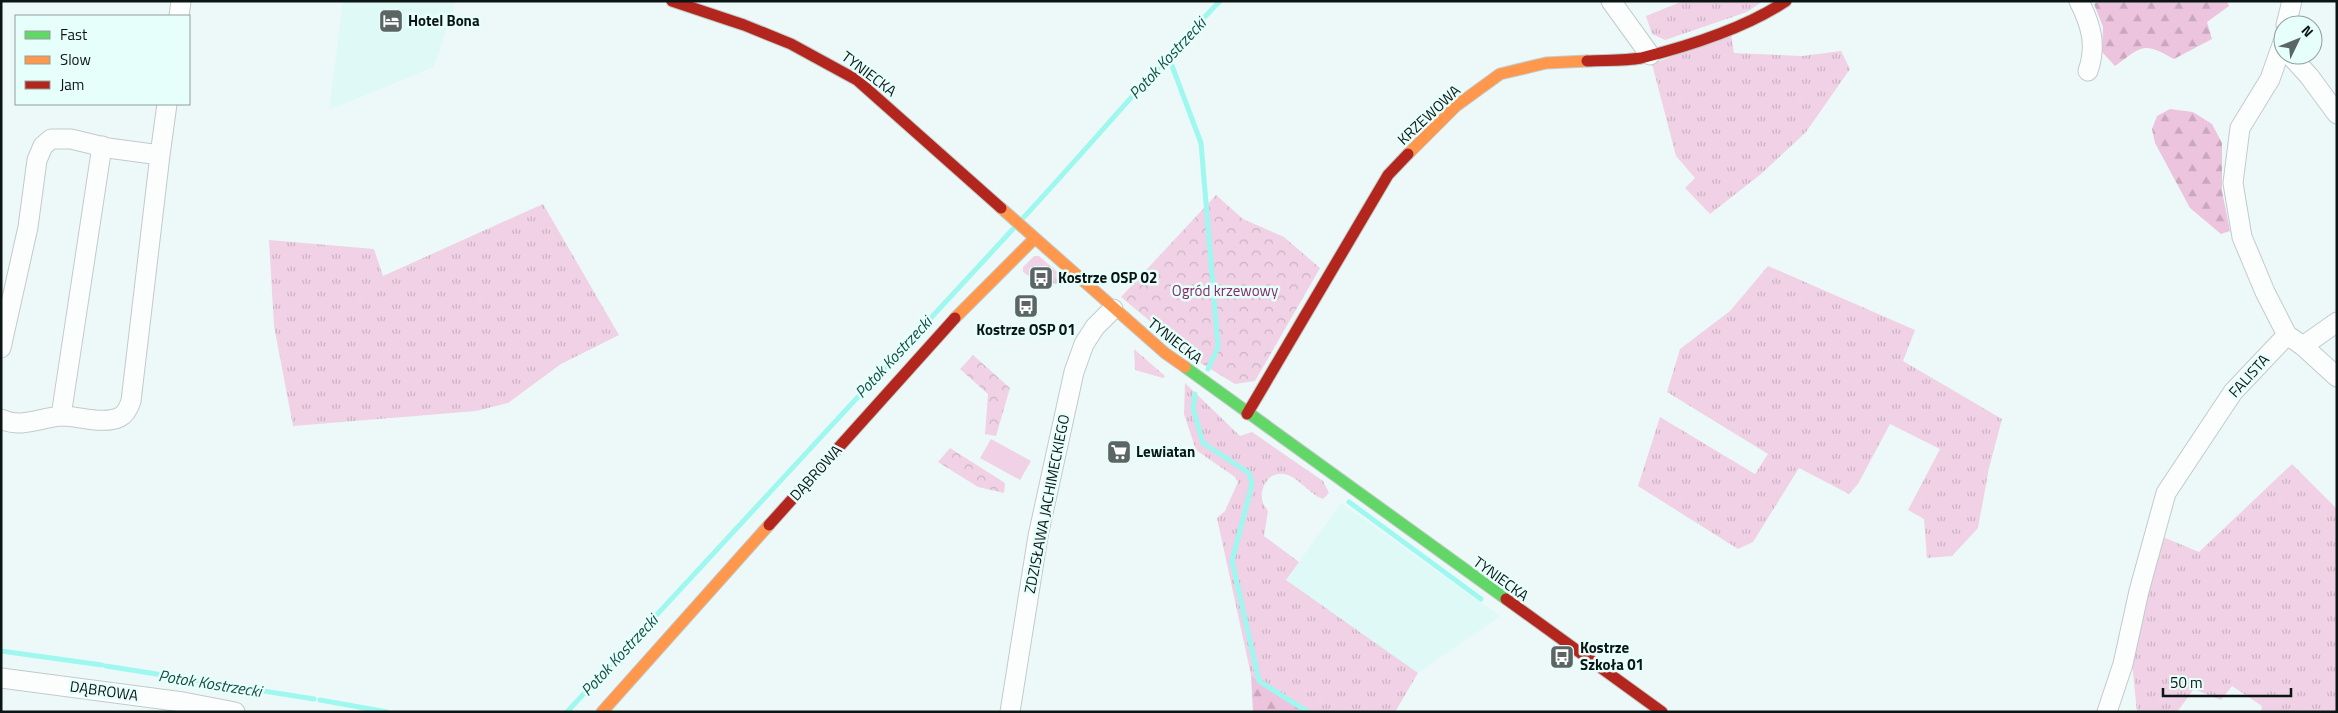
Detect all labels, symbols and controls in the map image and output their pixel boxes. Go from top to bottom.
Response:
hotel icon: Hotel Bona [378,8,404,34]
place label: Hotel Bona [408,9,480,32]
water label: Potok Kostrzecki [1123,11,1212,104]
legend [15,15,190,105]
north arrow [2273,15,2323,65]
text: N [2297,20,2319,42]
text: Fast [60,23,88,46]
street label: TYNIECKA [837,45,902,102]
text: Slow [60,48,91,71]
text: Jam [60,73,84,96]
street label: KRZEWOWA [1392,79,1465,150]
bus stop icon: Kostrze OSP 02 [1028,265,1054,291]
place label: Kostrze OSP 02 [1058,266,1157,289]
park label: Ogród krzewowy [1172,279,1278,302]
bus stop icon: Kostrze OSP 01 [1013,293,1039,319]
water label: Potok Kostrzecki [849,310,938,403]
street label: TYNIECKA [1143,312,1207,369]
place label: Kostrze OSP 01 [976,318,1076,341]
street label: FALISTA [2223,349,2274,402]
street label: ZDZISŁAWA JACHIMECKIEGO [1018,412,1075,595]
street label: DĄBROWA [784,439,847,506]
supermarket icon: Lewiatan [1106,439,1132,465]
place label: Lewiatan [1136,440,1195,463]
street label: TYNIECKA [1469,551,1534,607]
water label: Potok Kostrzecki [575,608,664,701]
place label: Kostrze Szkoła 01 [1580,636,1644,676]
bus stop icon: Kostrze Szkoła 01 [1549,644,1575,670]
water label: Potok Kostrzecki [157,663,265,703]
scale bar [2163,666,2290,698]
text: 50 m [2170,671,2203,694]
street label: DĄBROWA [68,674,140,707]

